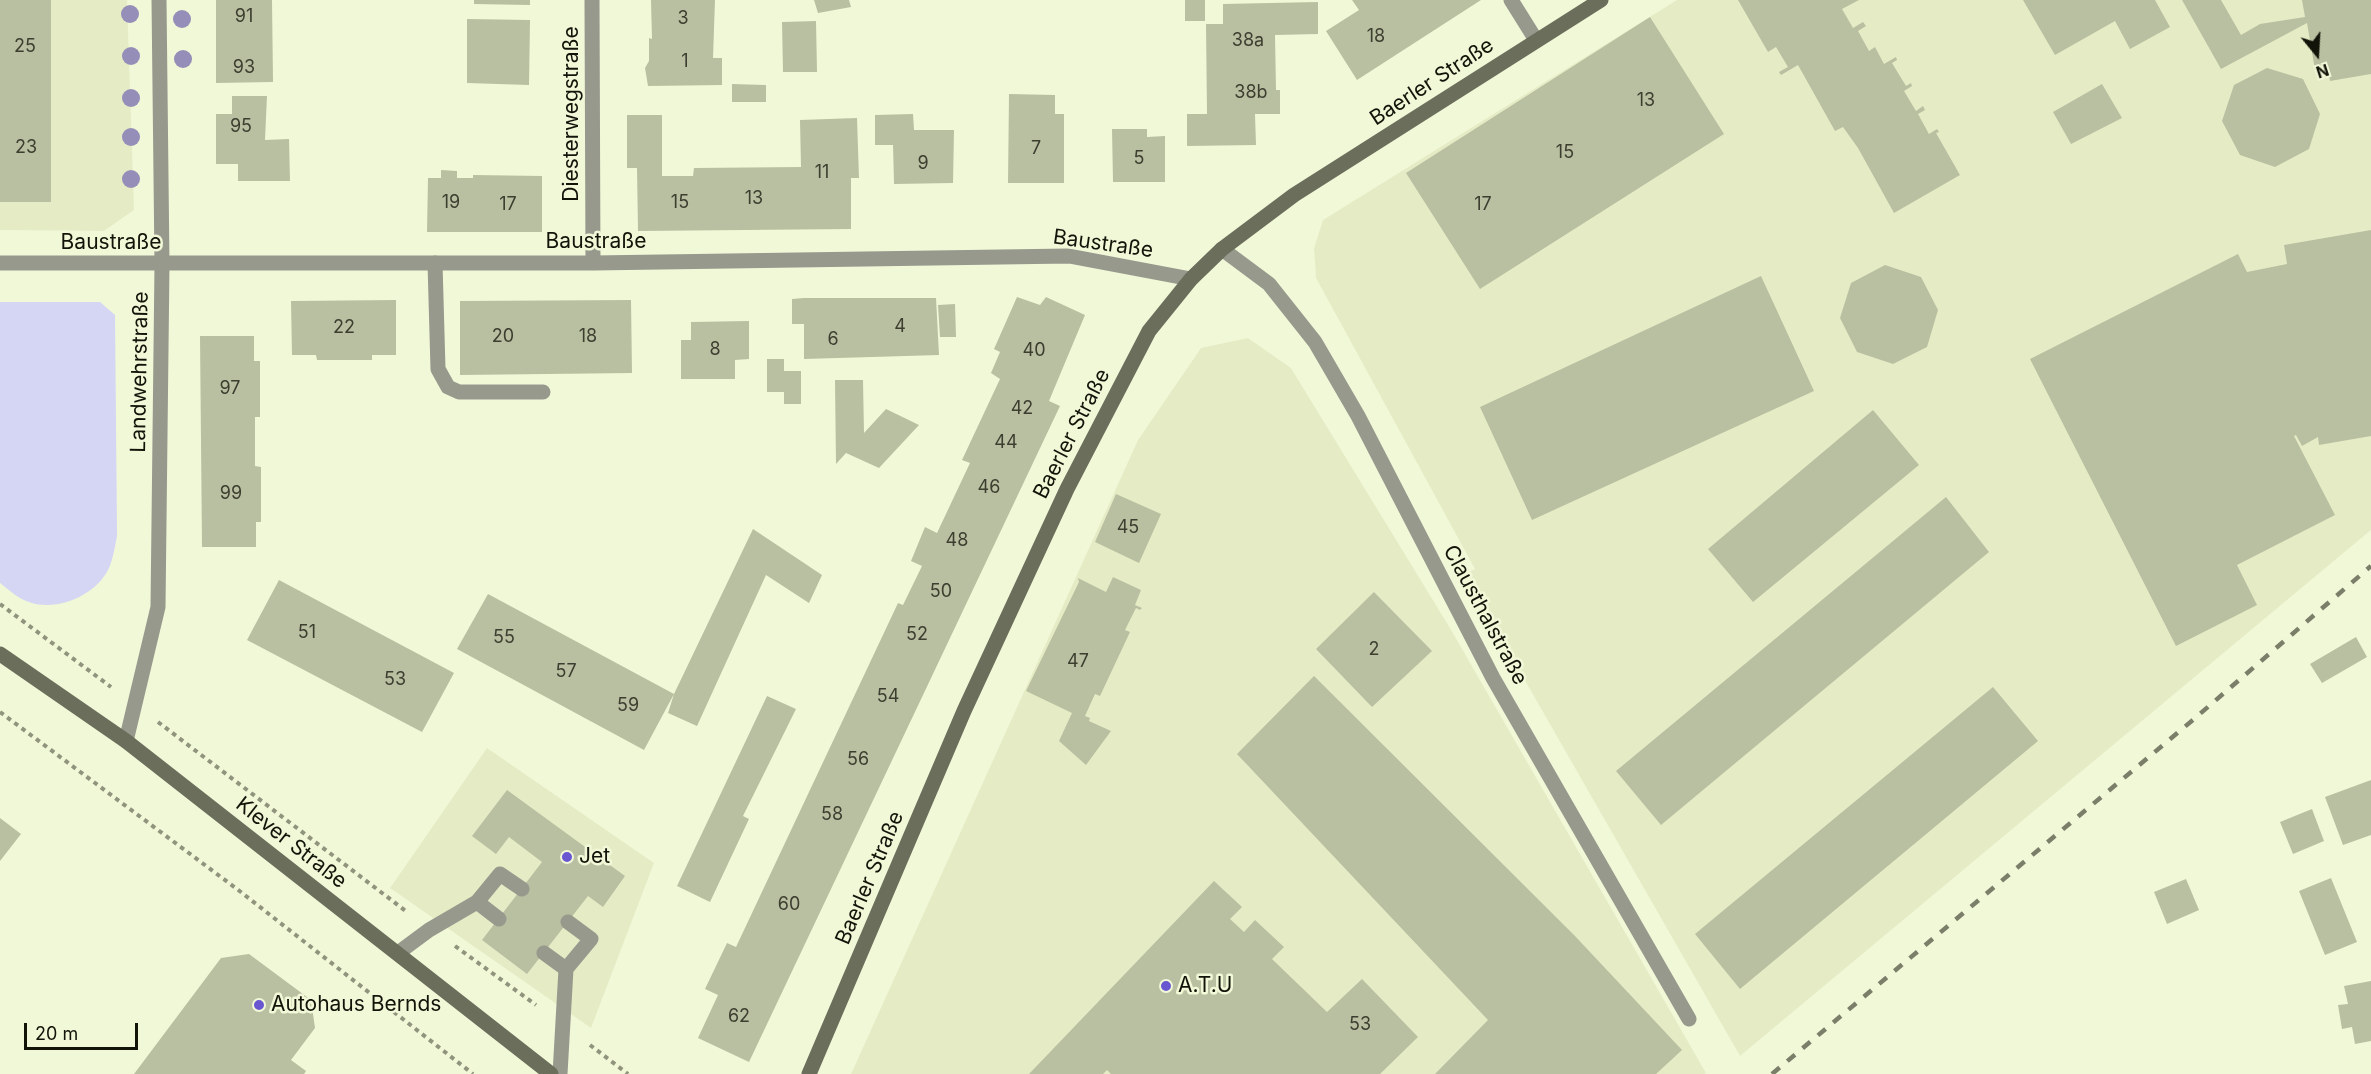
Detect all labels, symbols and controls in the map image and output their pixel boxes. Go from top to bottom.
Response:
house number: 91 [235,6,253,28]
house number: 3 [677,8,689,30]
north arrow [2287,24,2347,84]
street label: Diesterwegstraße [559,26,585,202]
house number: 18 [1367,26,1385,48]
house number: 38a [1232,30,1264,52]
street label: Baerler Straße [1365,33,1499,131]
house number: 25 [14,36,36,58]
house number: 1 [681,51,689,73]
house number: 93 [233,57,255,79]
text: N [2314,60,2331,83]
house number: 38b [1234,82,1268,104]
house number: 13 [1637,90,1655,112]
house number: 95 [230,116,252,138]
house number: 23 [15,137,37,159]
house number: 7 [1031,138,1041,160]
house number: 15 [1556,142,1574,164]
house number: 5 [1134,148,1144,170]
house number: 9 [917,153,929,175]
house number: 11 [815,162,829,184]
house number: 13 [745,188,763,210]
house number: 19 [442,192,460,214]
house number: 15 [671,192,689,214]
house number: 17 [499,194,517,216]
house number: 17 [1474,194,1492,216]
street label: Baustraße [1051,225,1155,263]
street label: Baustraße [546,229,646,255]
street label: Baustraße [61,230,161,256]
street label: Landwehrstraße [126,291,154,453]
house number: 4 [894,316,906,338]
house number: 22 [333,317,355,339]
house number: 20 [492,326,514,348]
house number: 18 [579,326,597,348]
house number: 6 [827,329,839,351]
house number: 8 [709,339,721,361]
house number: 40 [1023,340,1045,362]
street label: Baerler Straße [1028,365,1116,503]
house number: 97 [220,378,240,400]
house number: 42 [1011,398,1033,420]
house number: 44 [994,432,1018,454]
house number: 46 [978,477,1000,499]
house number: 99 [220,483,242,505]
house number: 45 [1117,517,1139,539]
house number: 48 [946,530,968,552]
street label: Clausthalstraße [1438,541,1532,689]
house number: 50 [930,581,952,603]
house number: 51 [298,622,316,644]
house number: 52 [906,624,928,646]
house number: 55 [493,627,515,649]
house number: 2 [1369,639,1379,661]
house number: 47 [1067,651,1089,673]
house number: 57 [555,661,577,683]
house number: 53 [384,669,406,691]
house number: 54 [877,686,899,708]
house number: 59 [617,695,639,717]
house number: 56 [847,749,869,771]
street label: Klever Straße [231,792,351,894]
house number: 58 [821,804,843,826]
street label: Baerler Straße [831,808,909,948]
place label: Jet [579,844,610,870]
marker: Jet [560,850,574,864]
house number: 60 [778,894,800,916]
place label: A.T.U [1178,973,1232,999]
marker: A.T.U [1159,979,1173,993]
place label: Autohaus Bernds [271,992,441,1018]
marker: Autohaus Bernds [252,998,266,1012]
house number: 62 [728,1006,750,1028]
scale bar [27,1011,141,1049]
house number: 53 [1349,1014,1371,1036]
text: 20 m [35,1023,78,1044]

